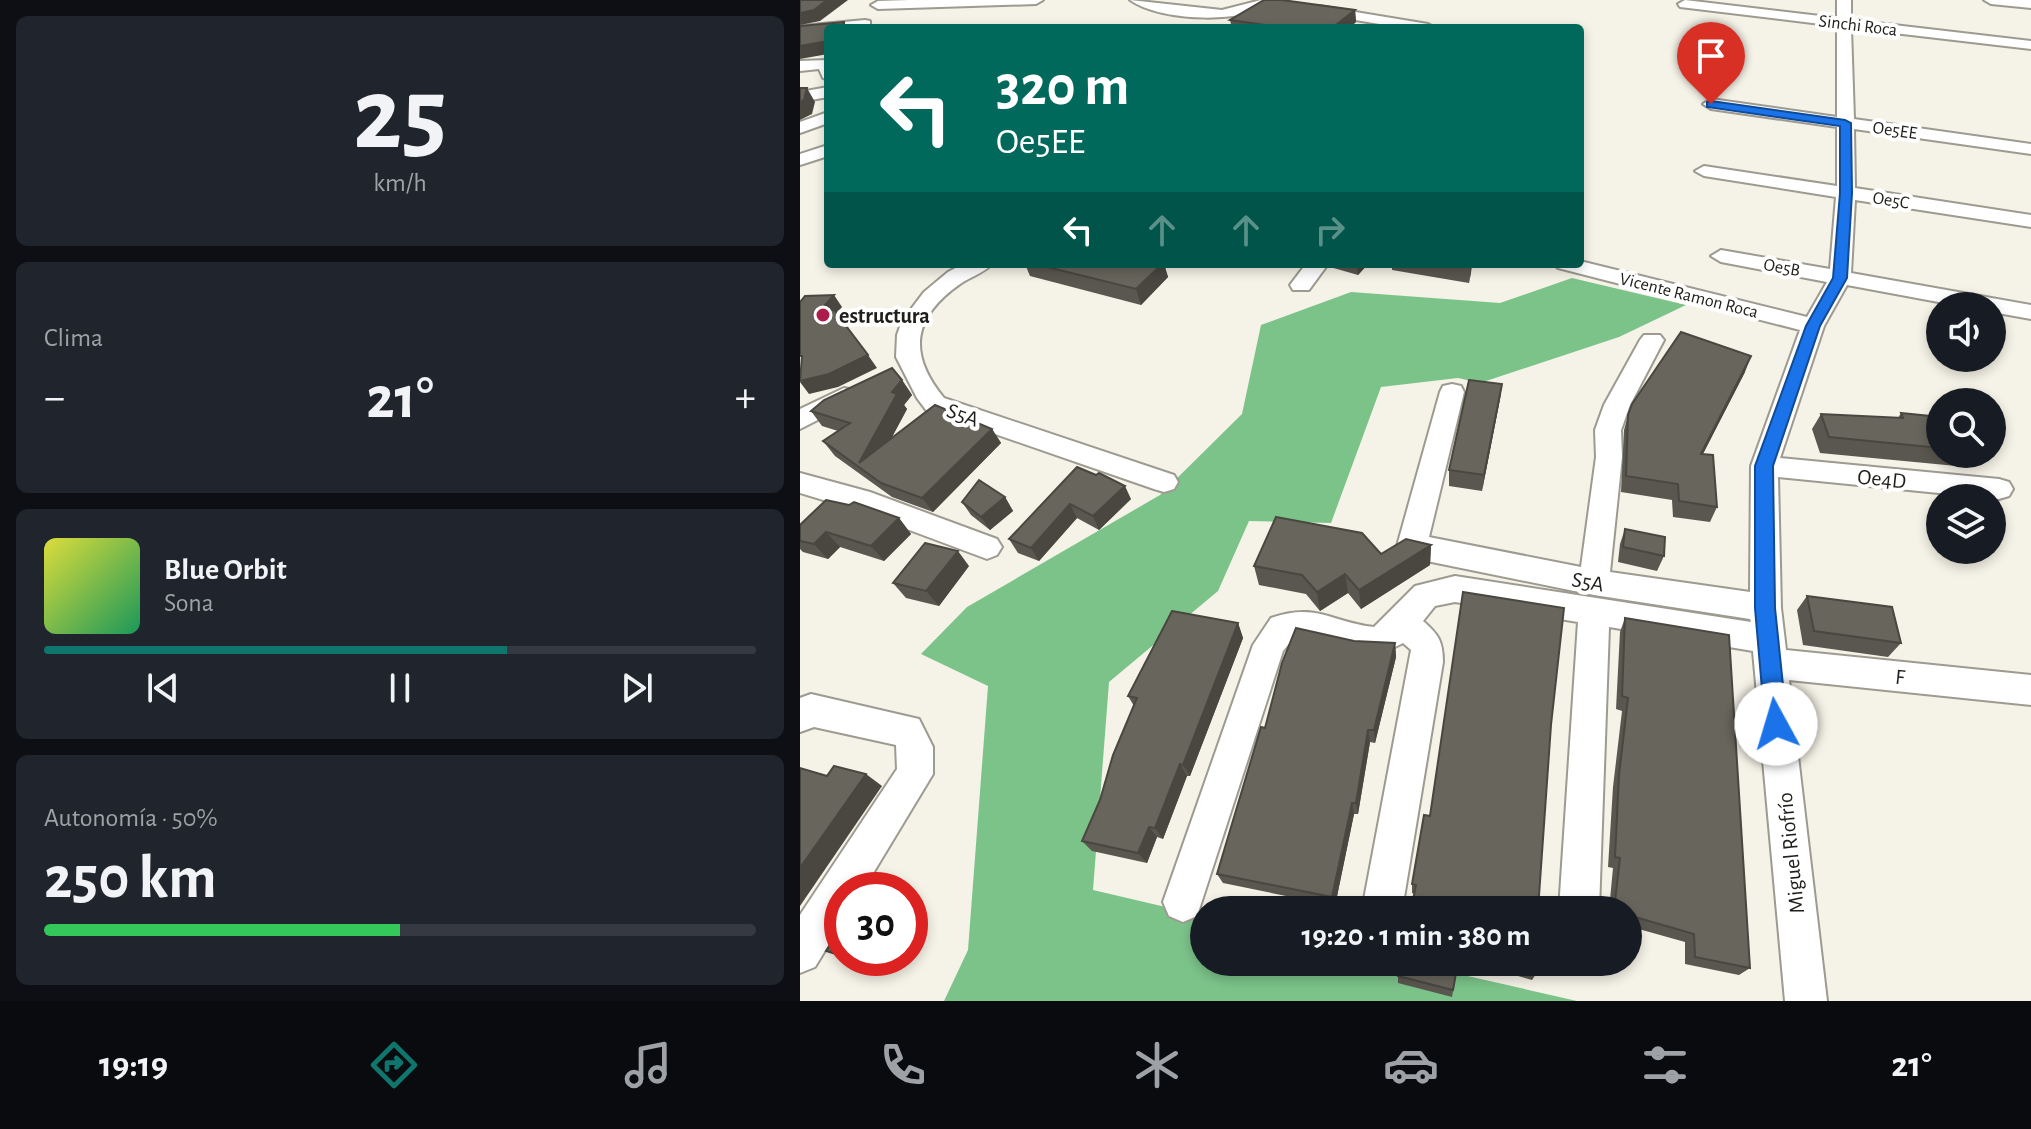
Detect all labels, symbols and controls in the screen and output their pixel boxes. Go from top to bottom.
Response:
street label: Sinchi Roca [1818,12,1898,40]
pin [1677,22,1745,104]
icon: arrive [1689,34,1733,78]
icon: left [864,56,968,160]
text: 320 m [996,59,1129,115]
text: 25 [353,64,447,168]
street label: Oe5EE [1872,119,1919,143]
text: Oe5EE [996,124,1085,160]
text: km/h [373,170,427,196]
street label: Oe5C [1871,189,1910,213]
icon: left [1056,208,1100,252]
icon: ahead [1140,208,1184,252]
icon: ahead [1224,208,1268,252]
icon: right [1308,208,1352,252]
street label: Oe5B [1762,256,1802,280]
street label: Vicente Ramon Roca [1618,270,1760,322]
map controls [1926,292,2006,564]
button: sound [1926,292,2006,372]
place label: estructura [839,305,930,327]
marker: estructura [814,306,832,324]
text: Clima [44,325,103,351]
text: 21° [366,369,434,429]
text: − [44,376,65,420]
text: + [735,376,756,420]
button: search [1926,388,2006,468]
street label: S5A [944,399,982,431]
street label: Oe4D [1856,465,1907,492]
button: layers [1926,484,2006,564]
text: Blue Orbit [164,555,287,585]
street label: S5A [1570,568,1606,596]
text: Sona [164,590,214,616]
icon: previous [141,666,185,710]
icon: pause [378,666,422,710]
icon: next [615,666,659,710]
street label: F [1894,666,1906,688]
position arrow [1734,682,1818,766]
street label: Miguel Riofrío [1774,791,1808,915]
text: Autonomía · 50% [44,805,218,831]
text: 250 km [44,849,217,909]
speed limit sign: 30 [824,872,928,976]
text: 19:20 · 1 min · 380 m [1301,921,1531,951]
icon: directions [366,1037,422,1093]
icon: music [620,1037,676,1093]
icon: phone [875,1037,931,1093]
icon: climate [1129,1037,1185,1093]
icon: car [1383,1037,1439,1093]
icon: filters [1637,1037,1693,1093]
text: 19:19 [99,1047,168,1083]
text: 21° [1891,1047,1932,1083]

